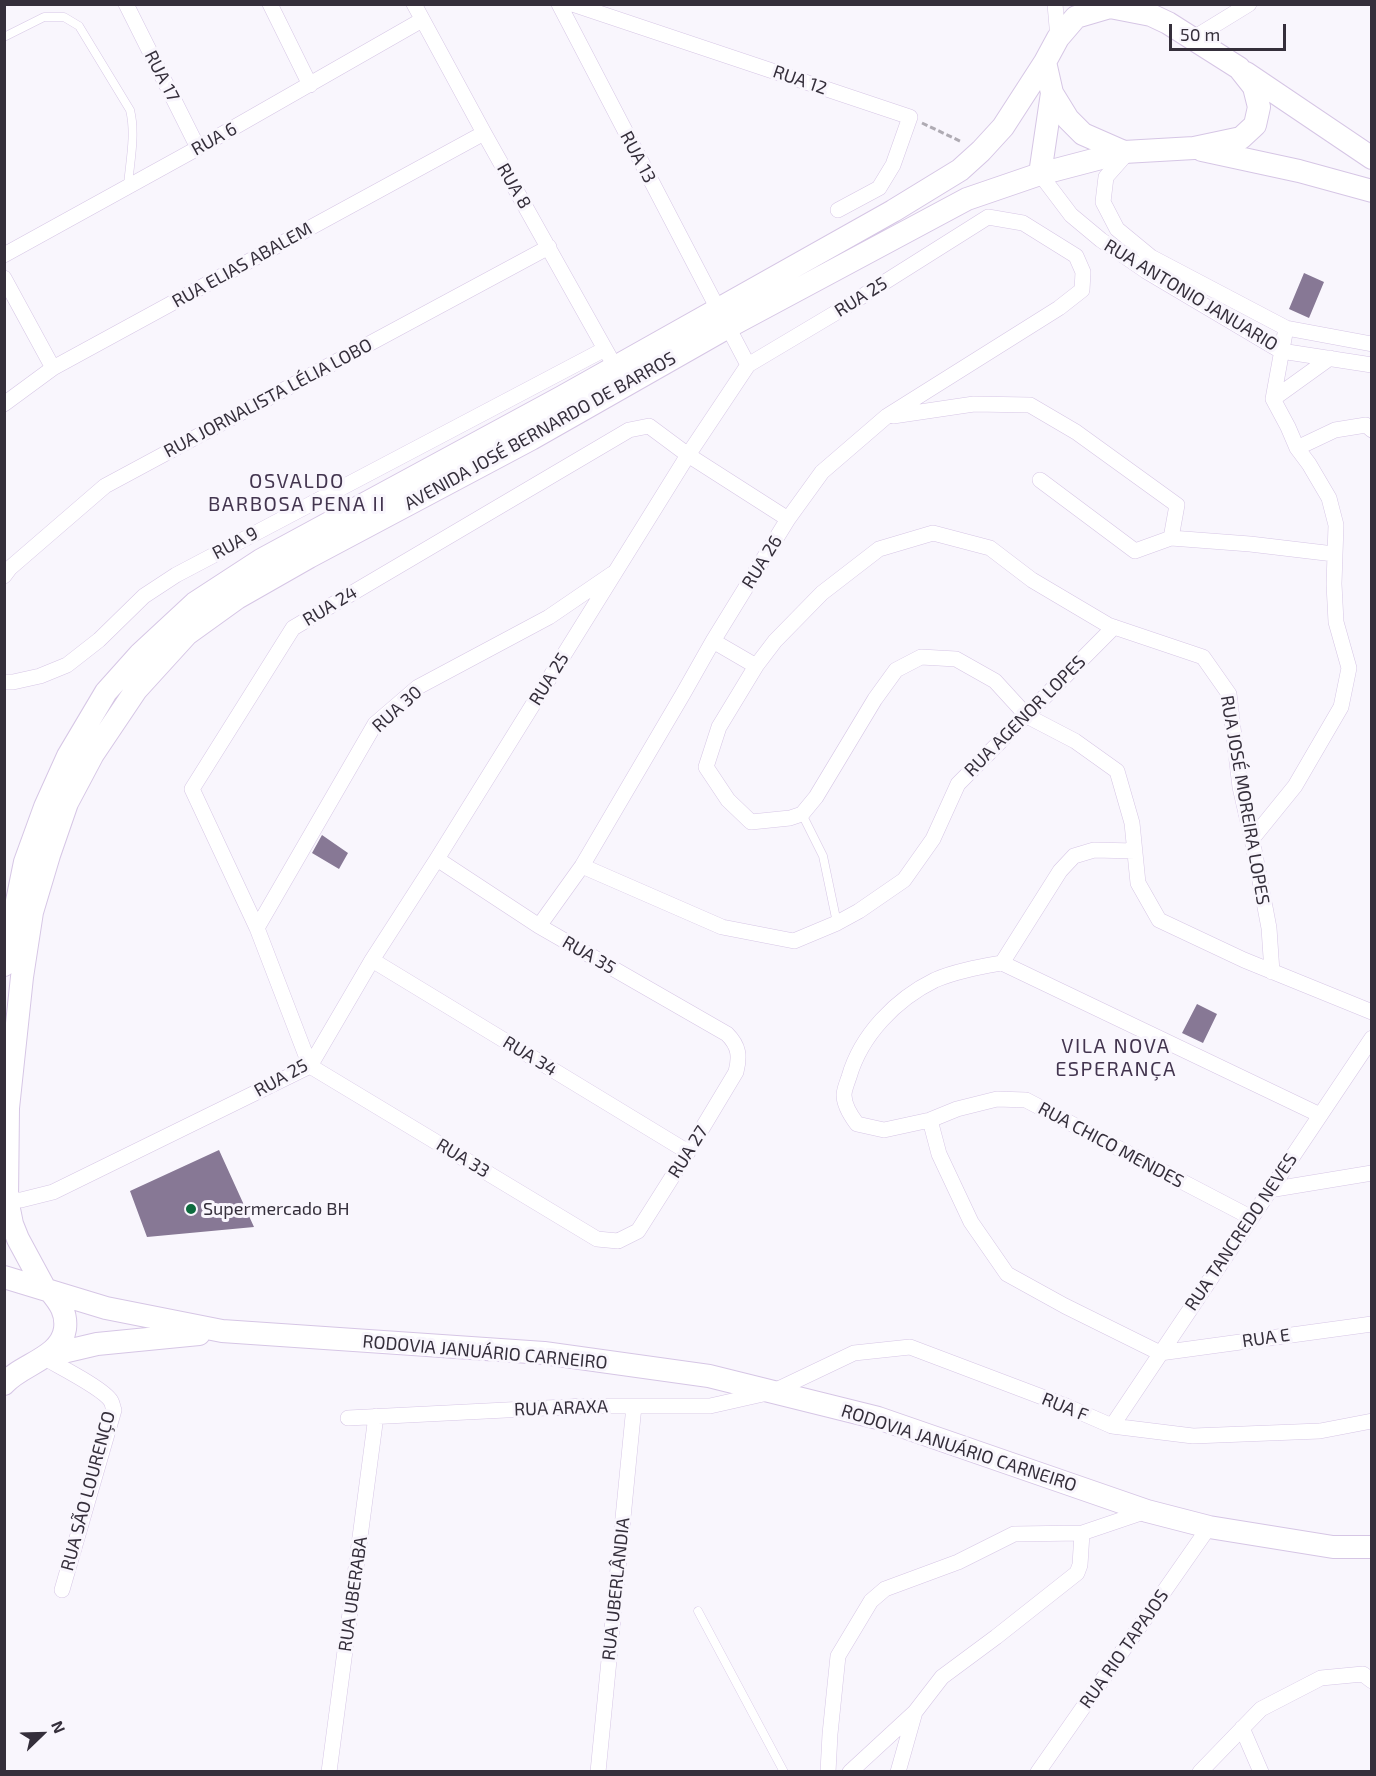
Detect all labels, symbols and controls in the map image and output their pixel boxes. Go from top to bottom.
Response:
scale bar [1172,12,1289,50]
text: 50 m [1180,23,1220,45]
street label: RUA 17 [140,47,184,105]
street label: RUA 12 [770,61,830,99]
street label: RUA 6 [188,118,240,160]
street label: RUA 13 [615,127,661,187]
street label: RUA 8 [492,159,536,213]
street label: RUA ELIAS ABALEM [168,218,316,312]
street label: RUA ANTONIO JANUARIO [1100,235,1282,355]
street label: RUA 25 [831,272,891,322]
street label: RUA JORNALISTA LÉLIA LOBO [160,334,376,462]
street label: AVENIDA JOSÉ BERNARDO DE BARROS [401,347,679,515]
district label: OSVALDO BARBOSA PENA II [208,469,386,516]
street label: RUA 9 [208,522,262,564]
street label: RUA 26 [737,531,787,593]
street label: RUA 24 [299,581,361,631]
street label: RUA 25 [524,649,574,709]
street label: RUA AGENOR LOPES [960,651,1090,781]
street label: RUA 30 [368,681,426,737]
street label: RUA JOSÉ MOREIRA LOPES [1216,694,1274,906]
street label: RUA 35 [559,931,619,979]
street label: RUA 34 [499,1031,561,1081]
district label: VILA NOVA ESPERANÇA [1055,1034,1177,1081]
street label: RUA 25 [250,1054,312,1102]
street label: RUA CHICO MENDES [1034,1097,1188,1193]
street label: RUA 27 [664,1122,712,1182]
street label: RUA 33 [432,1134,494,1182]
street label: RUA TANCREDO NEVES [1180,1149,1302,1315]
place label: Supermercado BH [203,1198,350,1220]
marker: Supermercado BH [184,1202,198,1216]
street label: RUA E [1241,1324,1291,1352]
street label: RODOVIA JANUÁRIO CARNEIRO [361,1331,609,1373]
street label: RUA F [1039,1388,1091,1426]
street label: RUA ARAXA [514,1396,608,1420]
street label: RODOVIA JANUÁRIO CARNEIRO [839,1400,1079,1496]
street label: RUA SÃO LOURENÇO [56,1409,120,1573]
street label: RUA UBERLÂNDIA [598,1516,634,1662]
street label: RUA UBERABA [334,1535,372,1653]
street label: RUA RIO TAPAJOS [1075,1585,1173,1713]
north arrow [12,1704,72,1764]
text: N [48,1718,70,1736]

